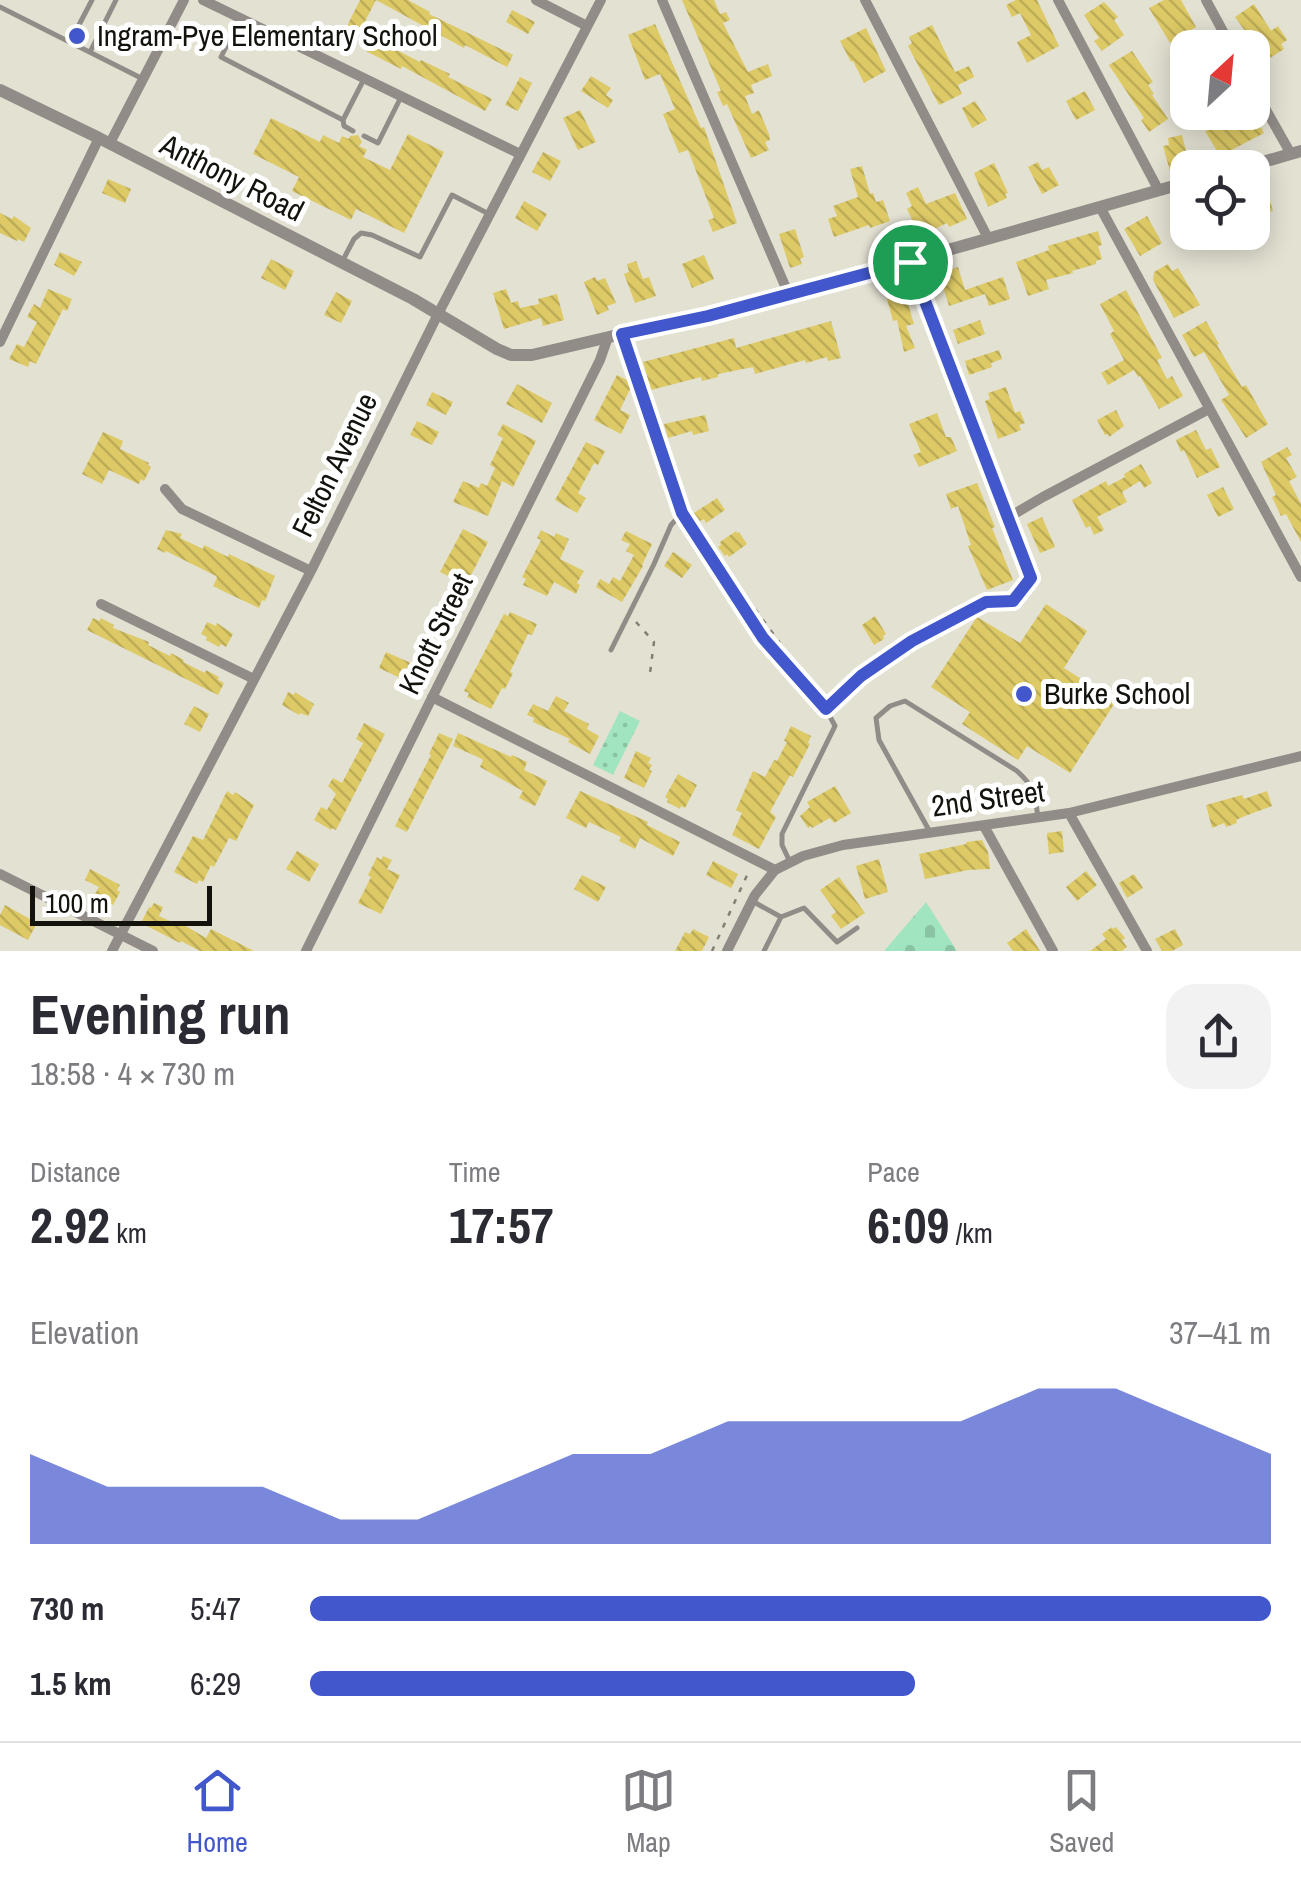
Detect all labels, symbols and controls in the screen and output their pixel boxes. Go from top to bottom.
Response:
place label: Ingram-Pye Elementary School [97,15,437,55]
marker: Ingram-Pye Elementary School [66,25,88,47]
north arrow [1170,30,1270,130]
map controls [1170,30,1270,250]
street label: Anthony Road [153,123,311,230]
button: locate [1170,150,1270,250]
pin [868,220,953,305]
icon: arrive [883,235,938,290]
street label: Felton Avenue [282,386,386,543]
street label: Knott Street [389,566,482,701]
place label: Burke School [1044,673,1190,713]
marker: Burke School [1013,683,1035,705]
street label: 2nd Street [929,770,1047,826]
scale bar [30,881,212,926]
text: 100 m [45,884,109,922]
text: Evening run [30,977,291,1051]
button: share [1166,984,1271,1089]
text: 18:58 · 4 × 730 m [30,1052,235,1095]
text: Distance [30,1153,121,1191]
text: Time [449,1153,500,1191]
text: Pace [867,1153,920,1191]
text: 2.92 [30,1191,110,1259]
text: 17:57 [449,1191,554,1259]
text: 6:09 [867,1191,949,1259]
text: km [110,1214,147,1252]
text: /km [949,1214,993,1252]
text: Elevation [30,1311,139,1354]
text: 37–41 m [1169,1311,1271,1354]
text: 730 m [30,1587,104,1630]
text: 5:47 [190,1587,241,1630]
text: 1.5 km [30,1662,112,1705]
text: 6:29 [190,1662,241,1705]
tab: Home [187,1763,248,1861]
tab: Map [621,1763,676,1861]
tab: Saved [1049,1763,1114,1861]

